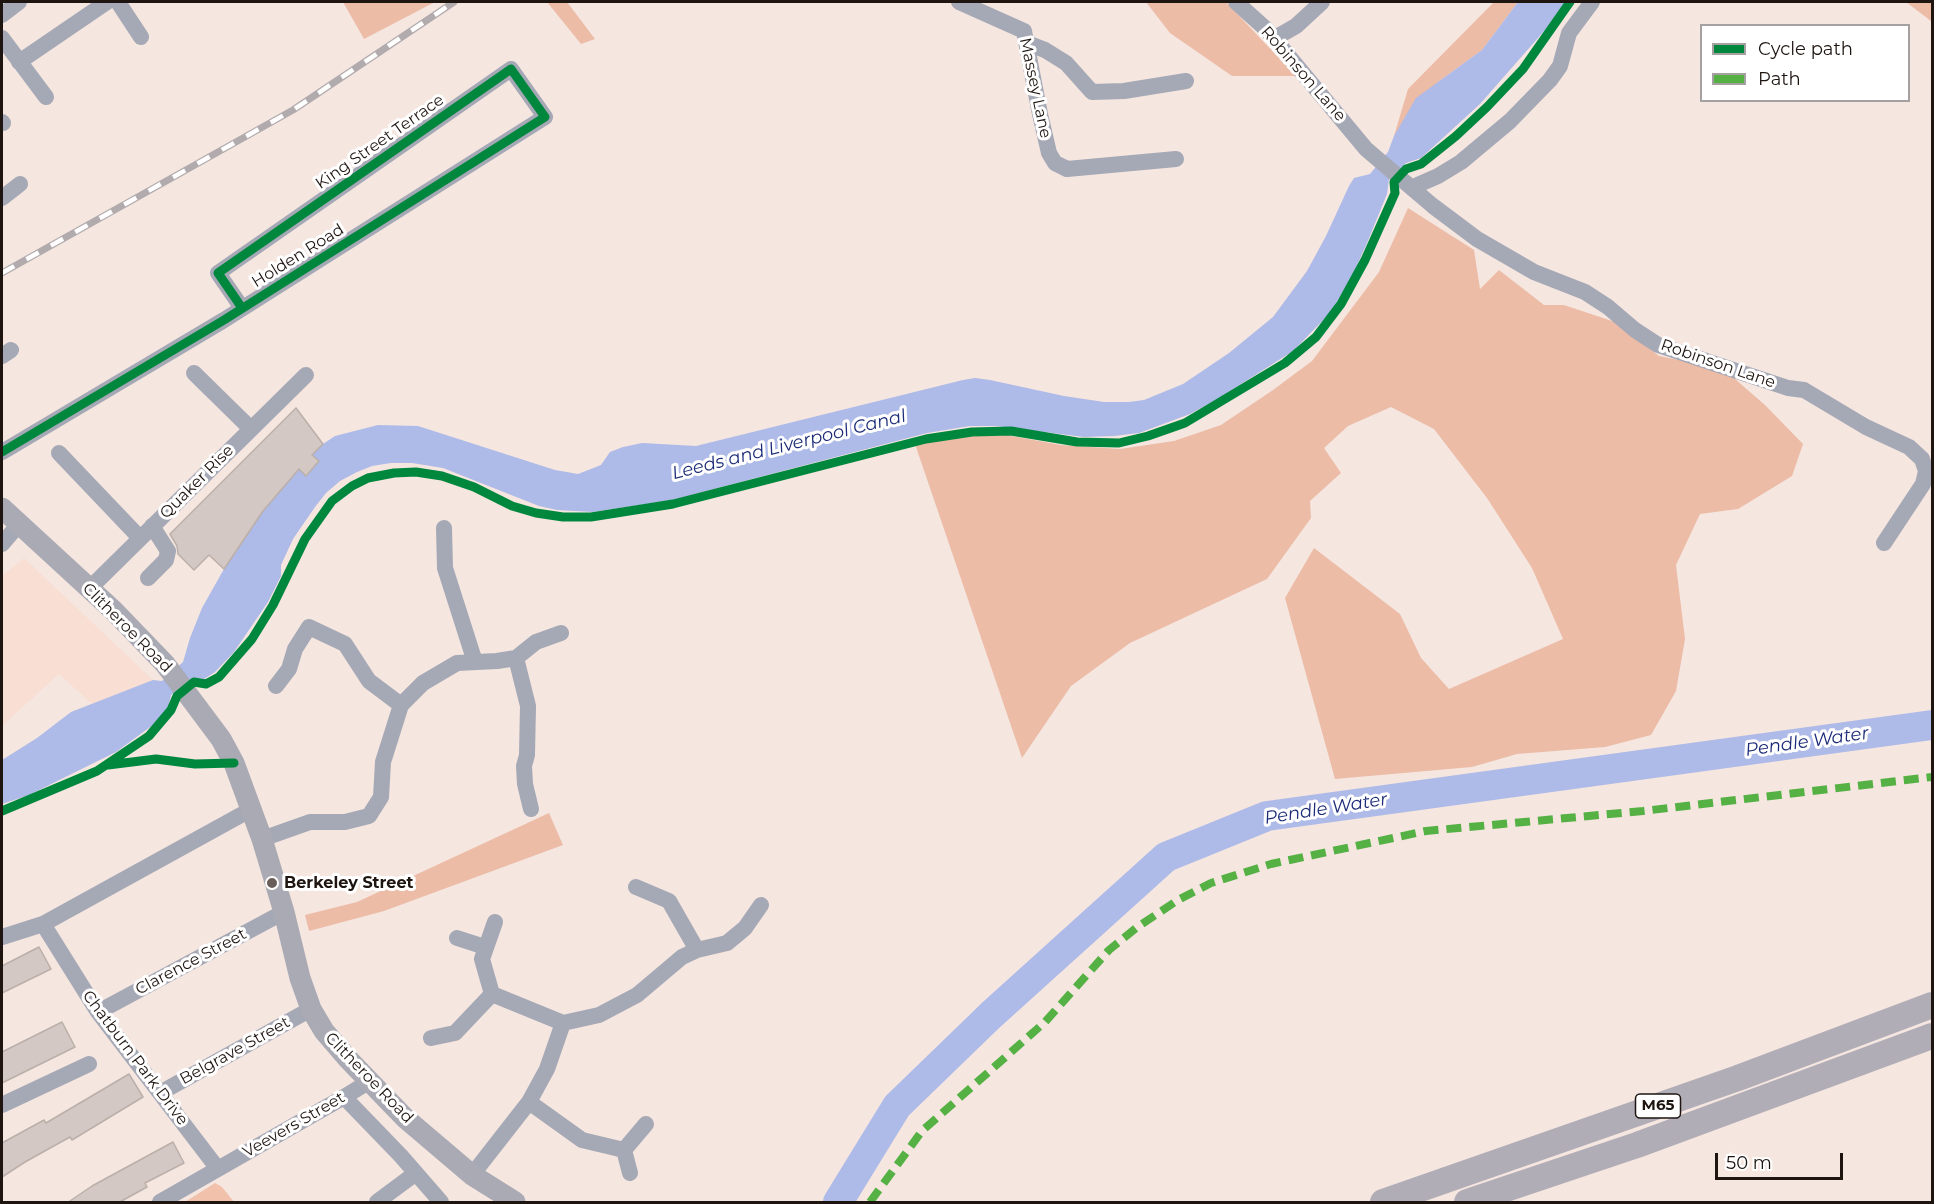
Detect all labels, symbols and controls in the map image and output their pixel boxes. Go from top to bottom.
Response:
street label: Robinson Lane [1256,23,1350,125]
legend [1700,24,1910,102]
street label: Massey Lane [1015,36,1055,140]
text: Cycle path [1758,38,1853,60]
text: Path [1758,68,1801,90]
street label: King Street Terrace [312,90,448,194]
street label: Holden Road [249,220,347,292]
street label: Robinson Lane [1658,335,1778,393]
water label: Leeds and Liverpool Canal [670,405,908,485]
street label: Quaker Rise [156,441,238,523]
street label: Clitheroe Road [78,579,176,677]
water label: Pendle Water [1744,723,1870,761]
water label: Pendle Water [1263,789,1389,829]
place label: Berkeley Street [284,873,413,893]
marker: Berkeley Street [265,876,279,890]
street label: Clarence Street [132,925,250,999]
street label: Chatburn Park Drive [78,987,192,1129]
street label: Belgrave Street [177,1013,293,1089]
street label: Clitheroe Road [321,1029,417,1127]
street label: Veevers Street [240,1088,348,1162]
road number: M65 [1636,1094,1680,1118]
scale bar [1718,1141,1846,1179]
text: 50 m [1726,1152,1772,1174]

